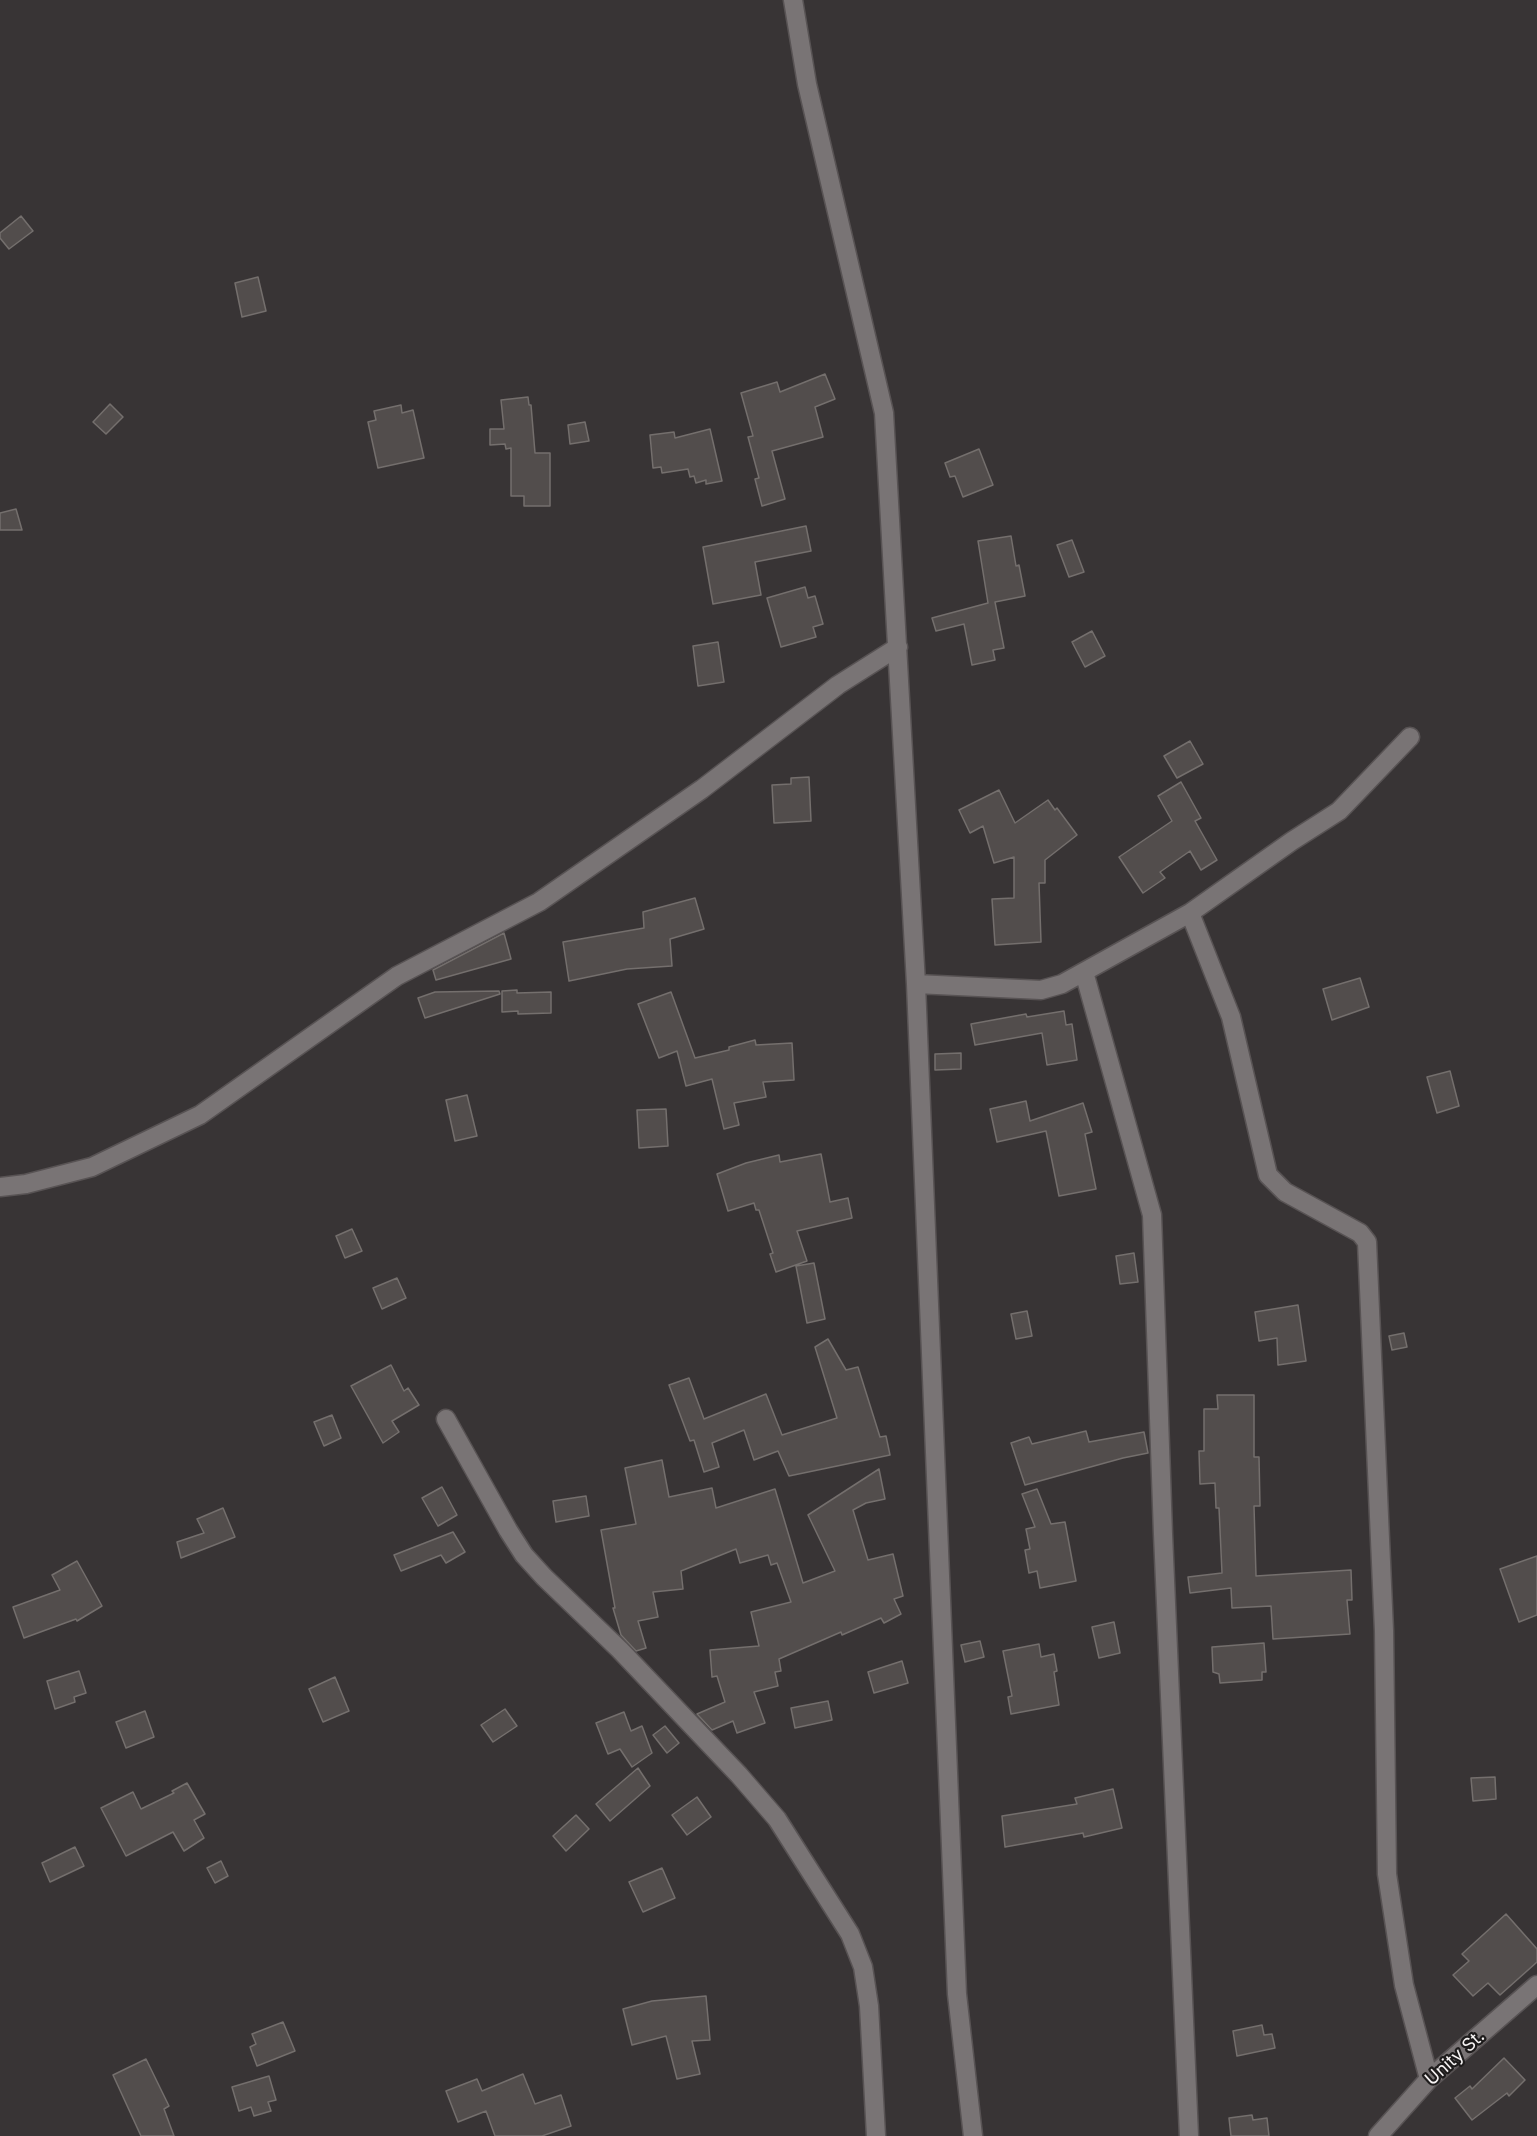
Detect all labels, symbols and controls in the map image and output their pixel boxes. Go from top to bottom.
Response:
street label: Unity St. [1421,2026,1489,2090]

